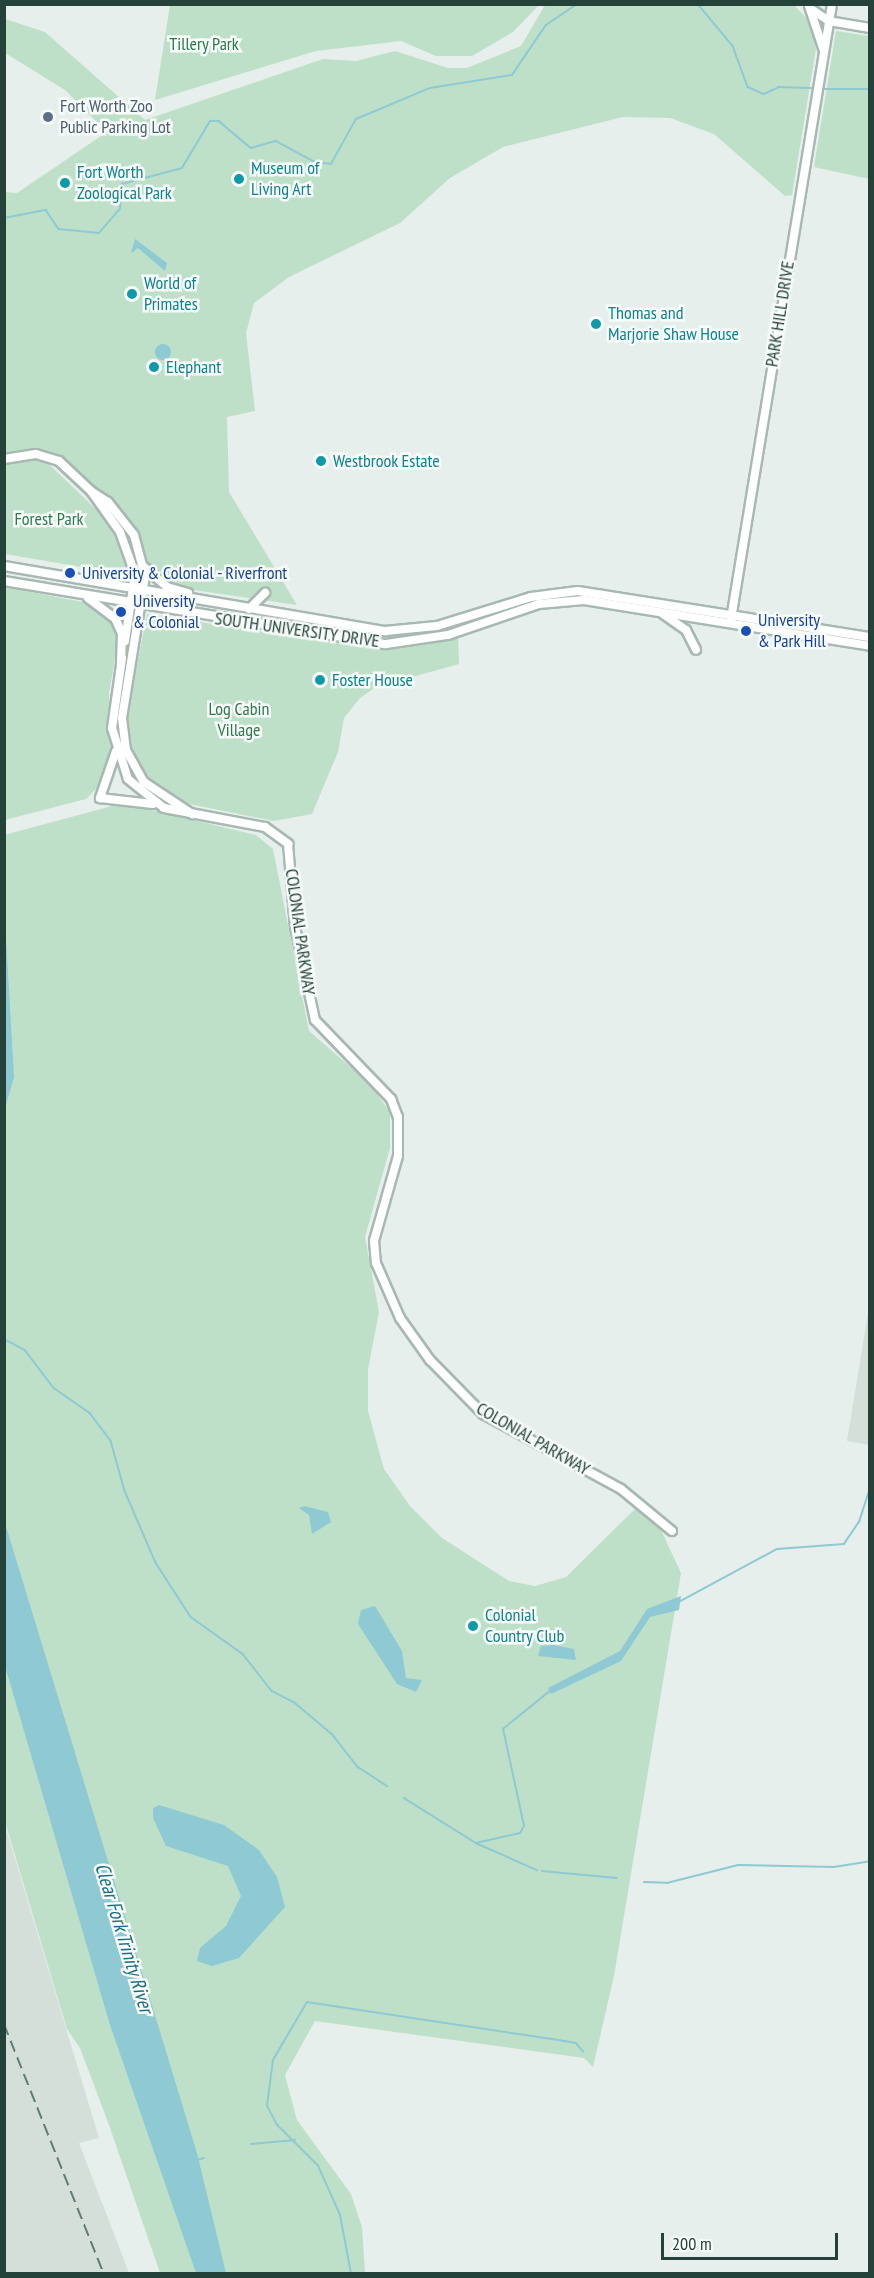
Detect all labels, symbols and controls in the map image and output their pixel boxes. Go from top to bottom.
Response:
park label: Tillery Park [169,33,239,55]
place label: Fort Worth Zoo Public Parking Lot [60,96,171,138]
marker: Fort Worth Zoo Public Parking Lot [41,110,55,124]
place label: Museum of Living Art [251,158,319,201]
place label: Fort Worth Zoological Park [77,162,172,204]
marker: Museum of Living Art [232,172,246,186]
marker: Fort Worth Zoological Park [58,176,72,190]
street label: PARK HILL DRIVE [761,259,799,369]
place label: World of Primates [144,273,198,316]
marker: World of Primates [125,287,139,301]
place label: Thomas and Marjorie Shaw House [608,303,739,346]
marker: Thomas and Marjorie Shaw House [589,317,603,331]
place label: Elephant [166,356,221,378]
marker: Elephant [147,360,161,374]
place label: Westbrook Estate [333,450,440,472]
marker: Westbrook Estate [314,454,328,468]
park label: Forest Park [14,508,84,530]
place label: University & Colonial - Riverfront [82,562,289,584]
marker: University & Colonial - Riverfront [63,566,77,580]
place label: University & Colonial [133,591,199,634]
marker: University & Colonial [114,605,128,619]
street label: SOUTH UNIVERSITY DRIVE [213,608,381,652]
place label: University & Park Hill [758,610,826,652]
marker: University & Park Hill [739,624,753,638]
place label: Foster House [332,669,413,691]
marker: Foster House [313,673,327,687]
park label: Log Cabin Village [209,699,269,742]
street label: COLONIAL PARKWAY [280,867,320,997]
street label: COLONIAL PARKWAY [472,1398,594,1480]
place label: Colonial Country Club [485,1605,565,1648]
marker: Colonial Country Club [466,1619,480,1633]
water label: Clear Fork Trinity River [90,1859,158,2017]
scale bar [664,2221,841,2259]
text: 200 m [672,2232,712,2255]

